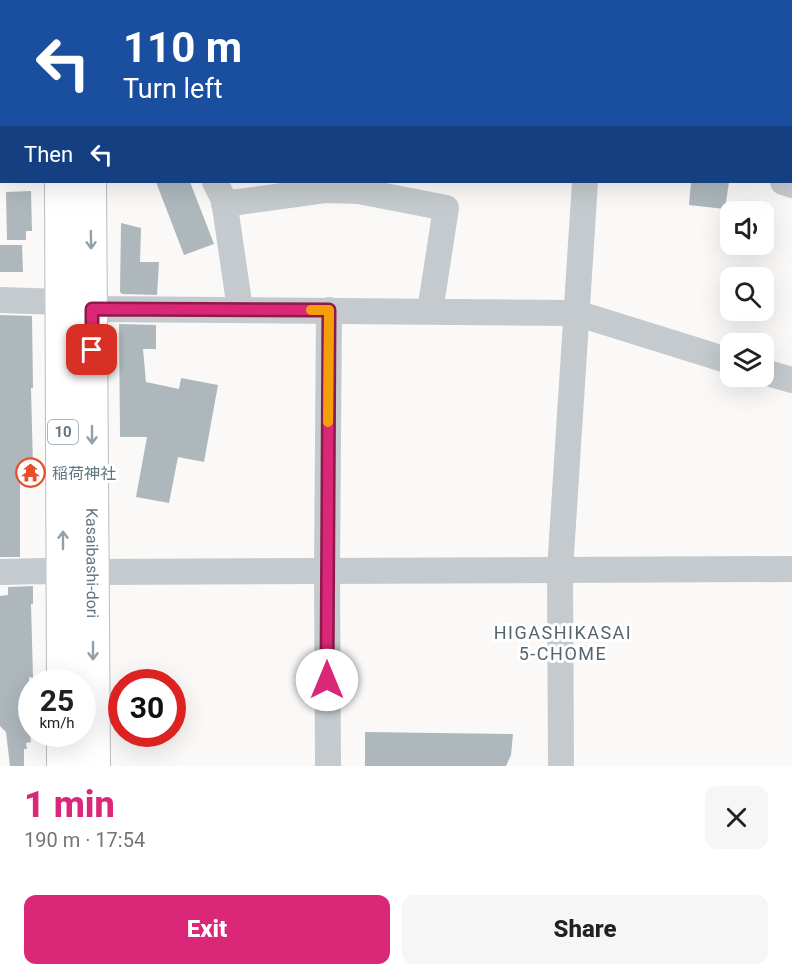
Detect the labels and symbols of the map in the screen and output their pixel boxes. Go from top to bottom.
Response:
one-way arrow [85,229,97,249]
pin [66,324,117,375]
road number: 10 [48,420,78,444]
one-way arrow [86,424,98,444]
temple icon: 稲荷神社 [15,457,47,489]
place label: 稲荷神社 [52,464,116,483]
street label: Kasaibashi-dori [83,508,102,618]
one-way arrow [57,531,69,551]
district label: HIGASHIKASAI 5-CHOME [494,622,632,664]
one-way arrow [87,640,99,660]
position arrow [295,648,359,712]
speed limit sign: 30 [108,669,186,747]

